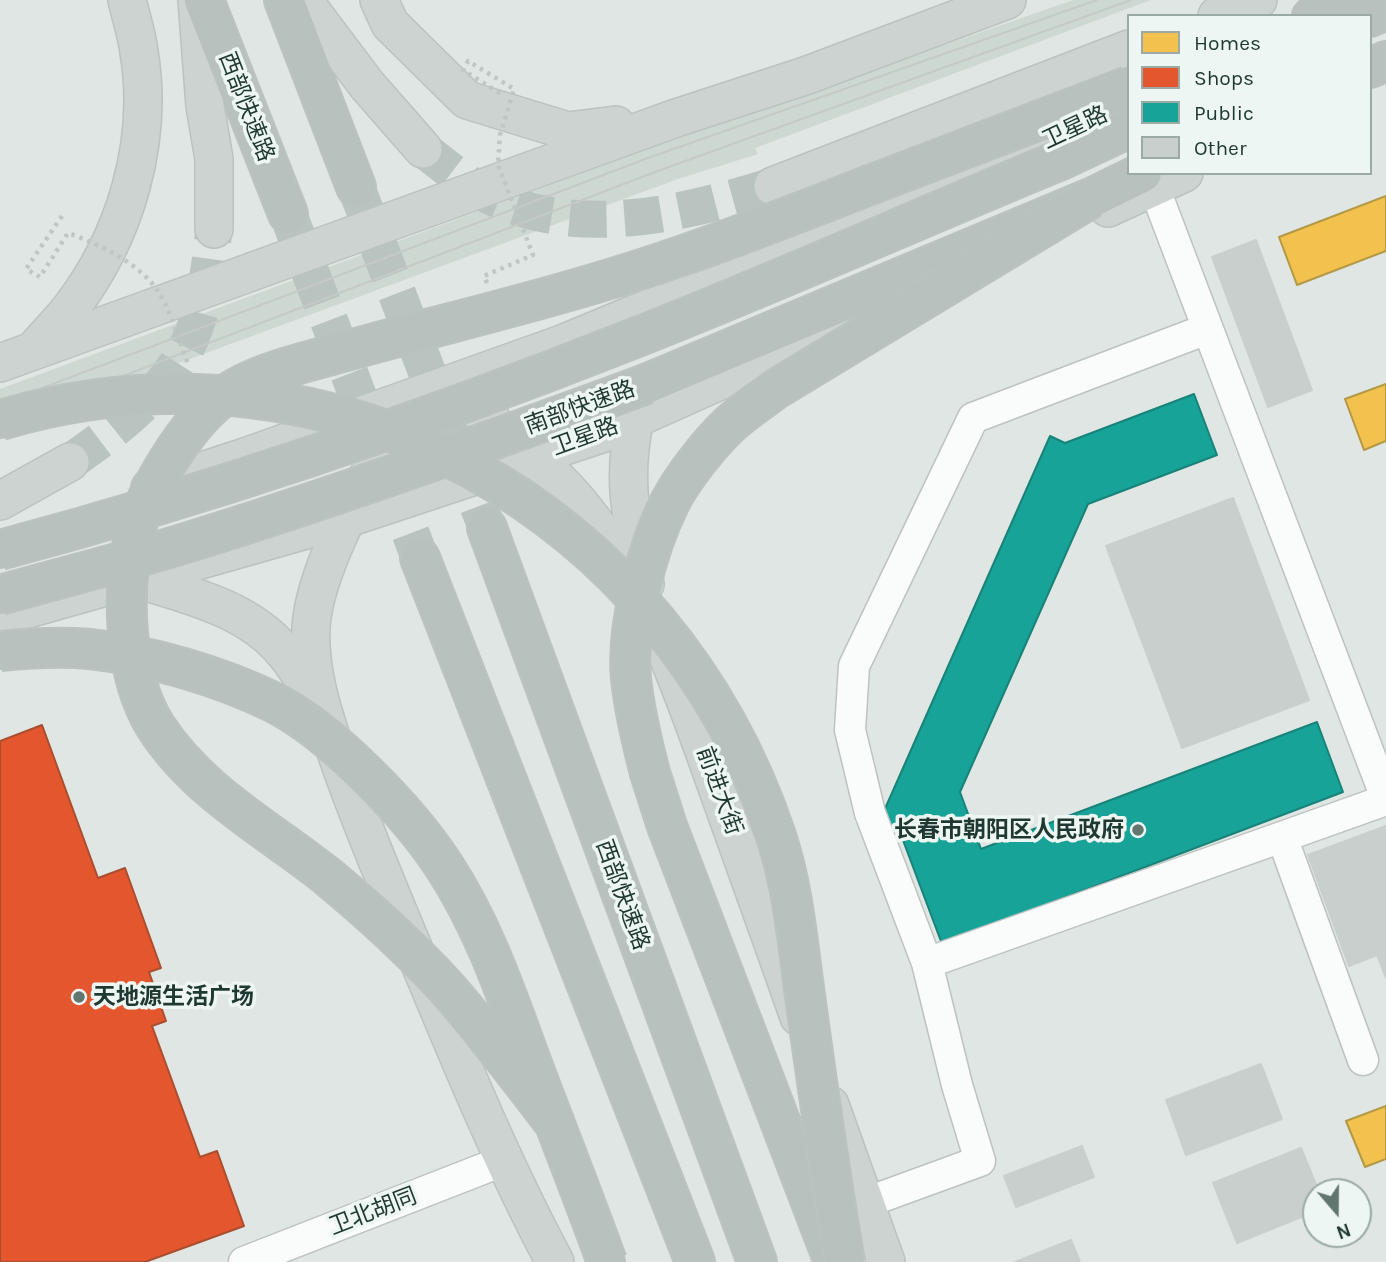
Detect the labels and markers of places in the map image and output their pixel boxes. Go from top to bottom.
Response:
place label: 长春市朝阳区人民政府 [894,816,1124,844]
marker: 长春市朝阳区人民政府 [1130,822,1146,838]
place label: 天地源生活广场 [93,983,254,1011]
marker: 天地源生活广场 [71,989,87,1005]

